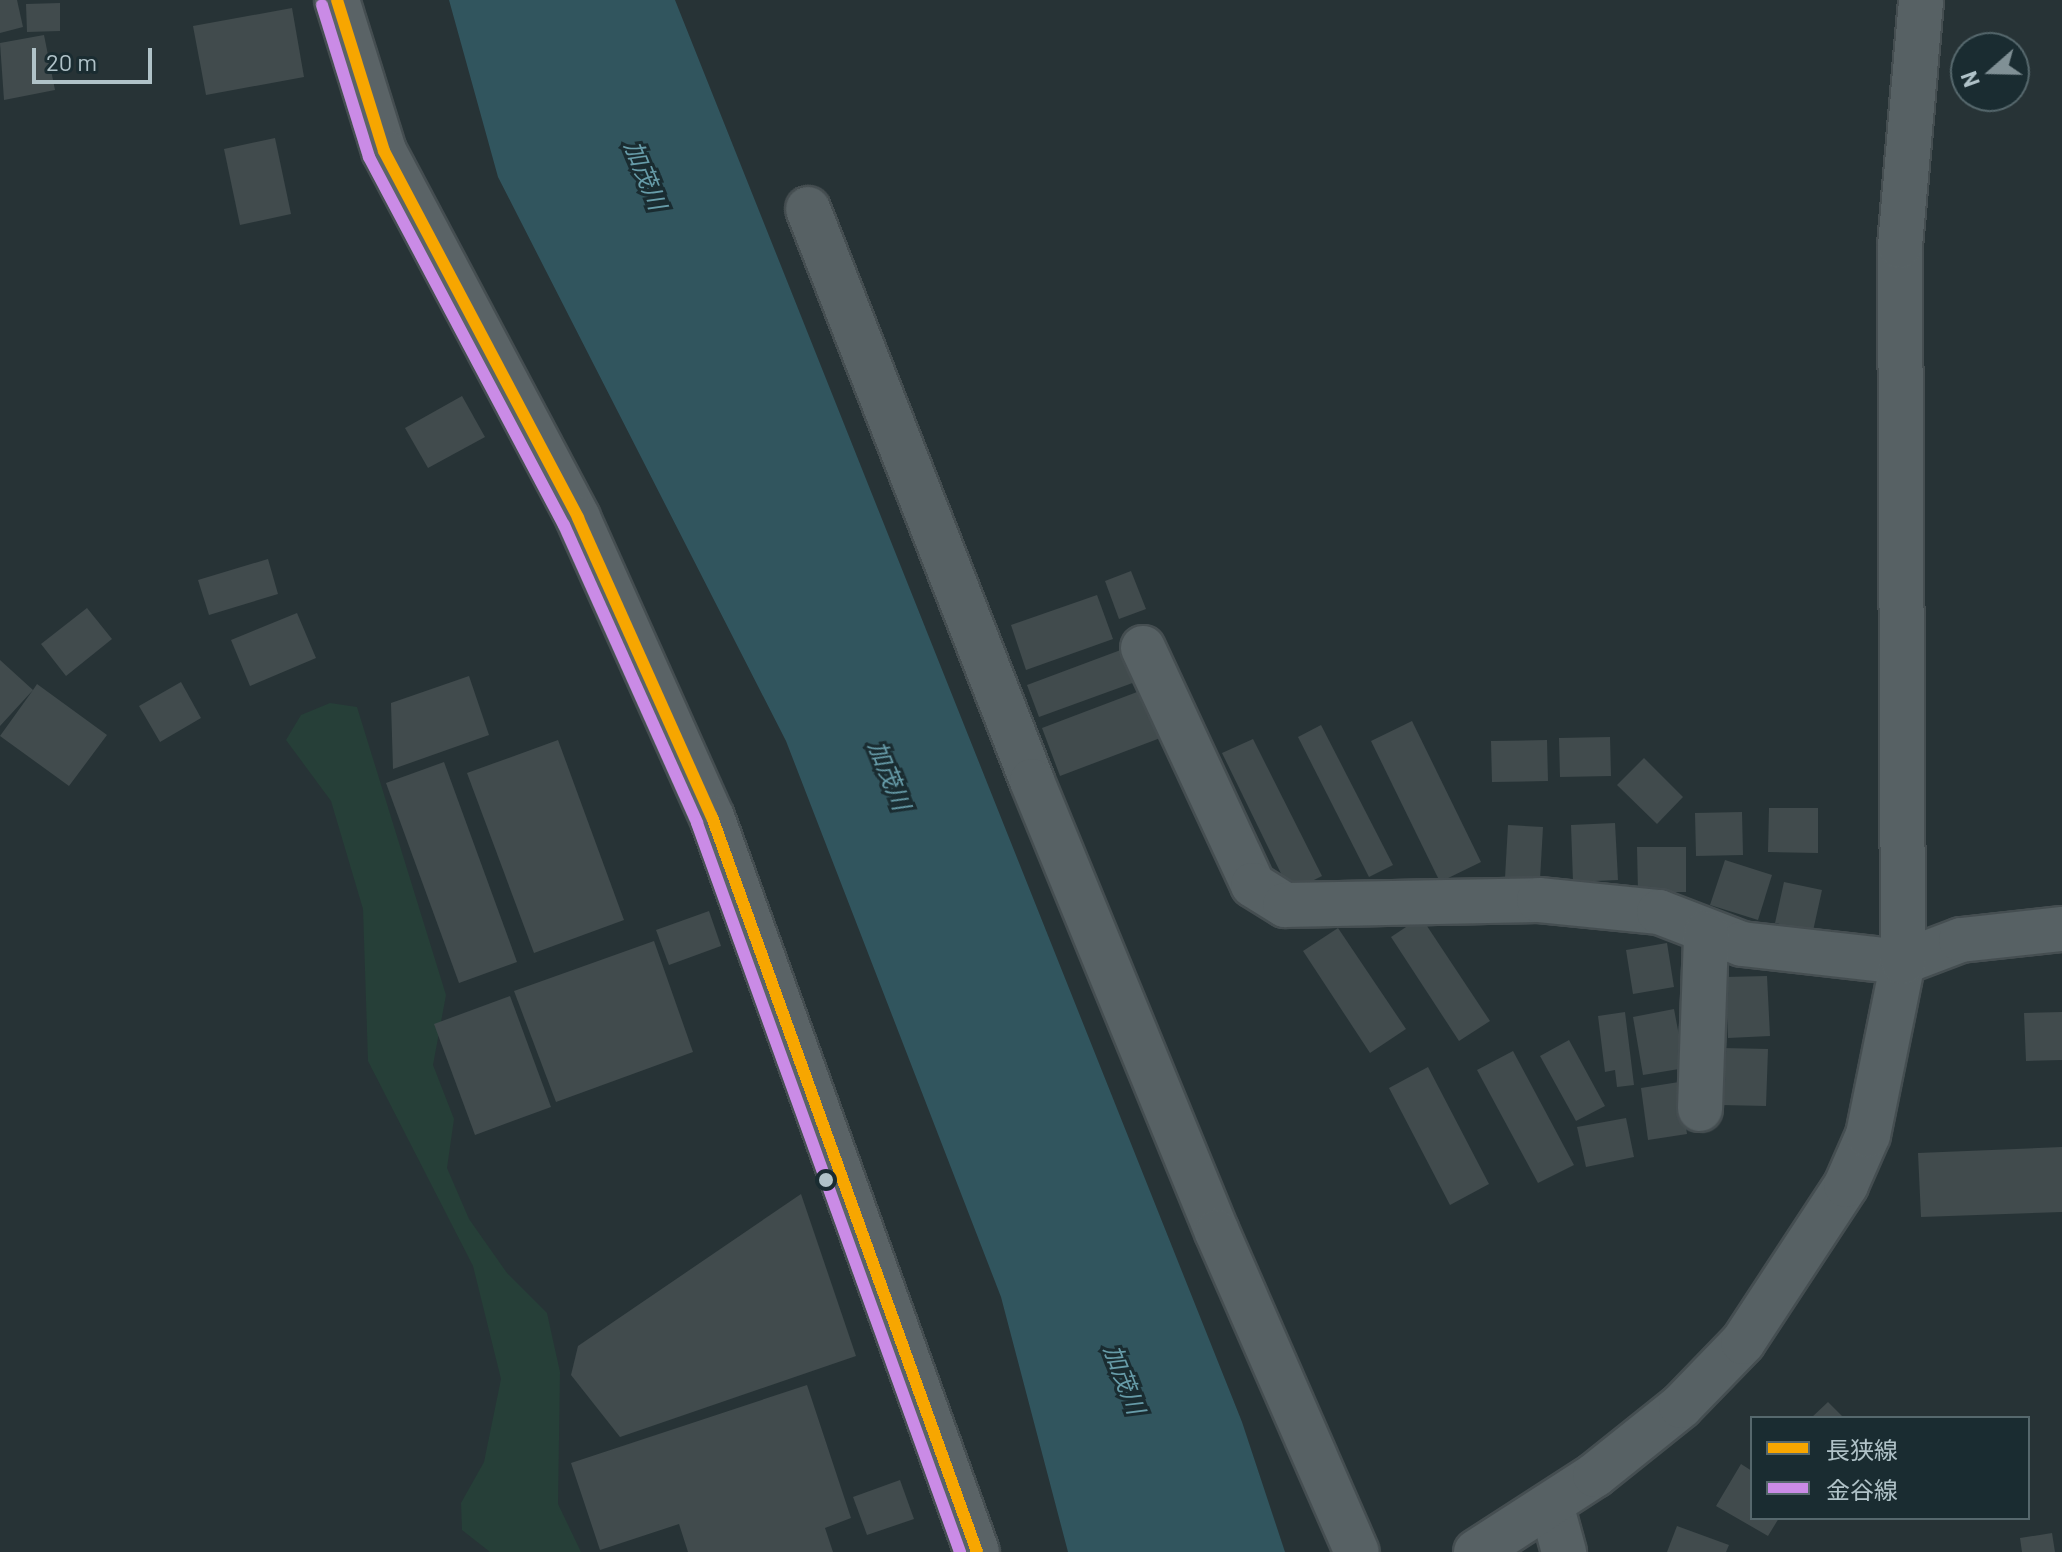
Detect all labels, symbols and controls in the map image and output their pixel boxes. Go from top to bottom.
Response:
scale bar [36,32,156,82]
north arrow [1950,32,2030,112]
text: 20 m [46,47,97,76]
text: N [1955,68,1984,91]
water label: 加茂川 [619,136,673,214]
water label: 加茂川 [863,736,917,814]
unlabelled marker [818,1172,834,1188]
water label: 加茂川 [1099,1340,1151,1418]
legend [1750,1416,2030,1520]
text: 長狭線 [1826,1435,1898,1464]
text: 金谷線 [1826,1475,1898,1504]

